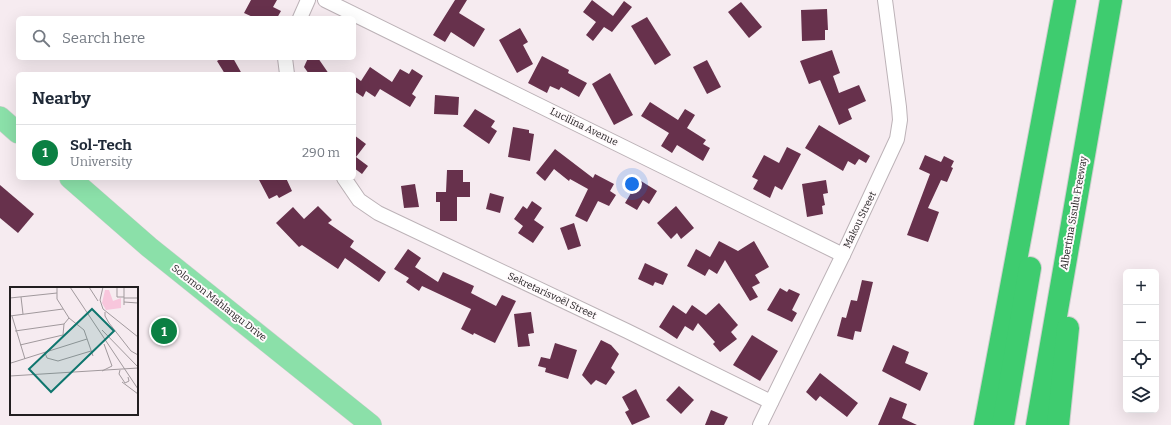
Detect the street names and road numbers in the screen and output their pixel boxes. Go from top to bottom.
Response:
street label: Lucilina Avenue [548,105,620,149]
street label: Albertina Sisulu Freeway [1058,154,1090,271]
street label: Makou Street [841,189,879,250]
street label: Solomon Mahlangu Drive [169,262,269,344]
street label: Sekretarisvoël Street [506,270,599,322]

